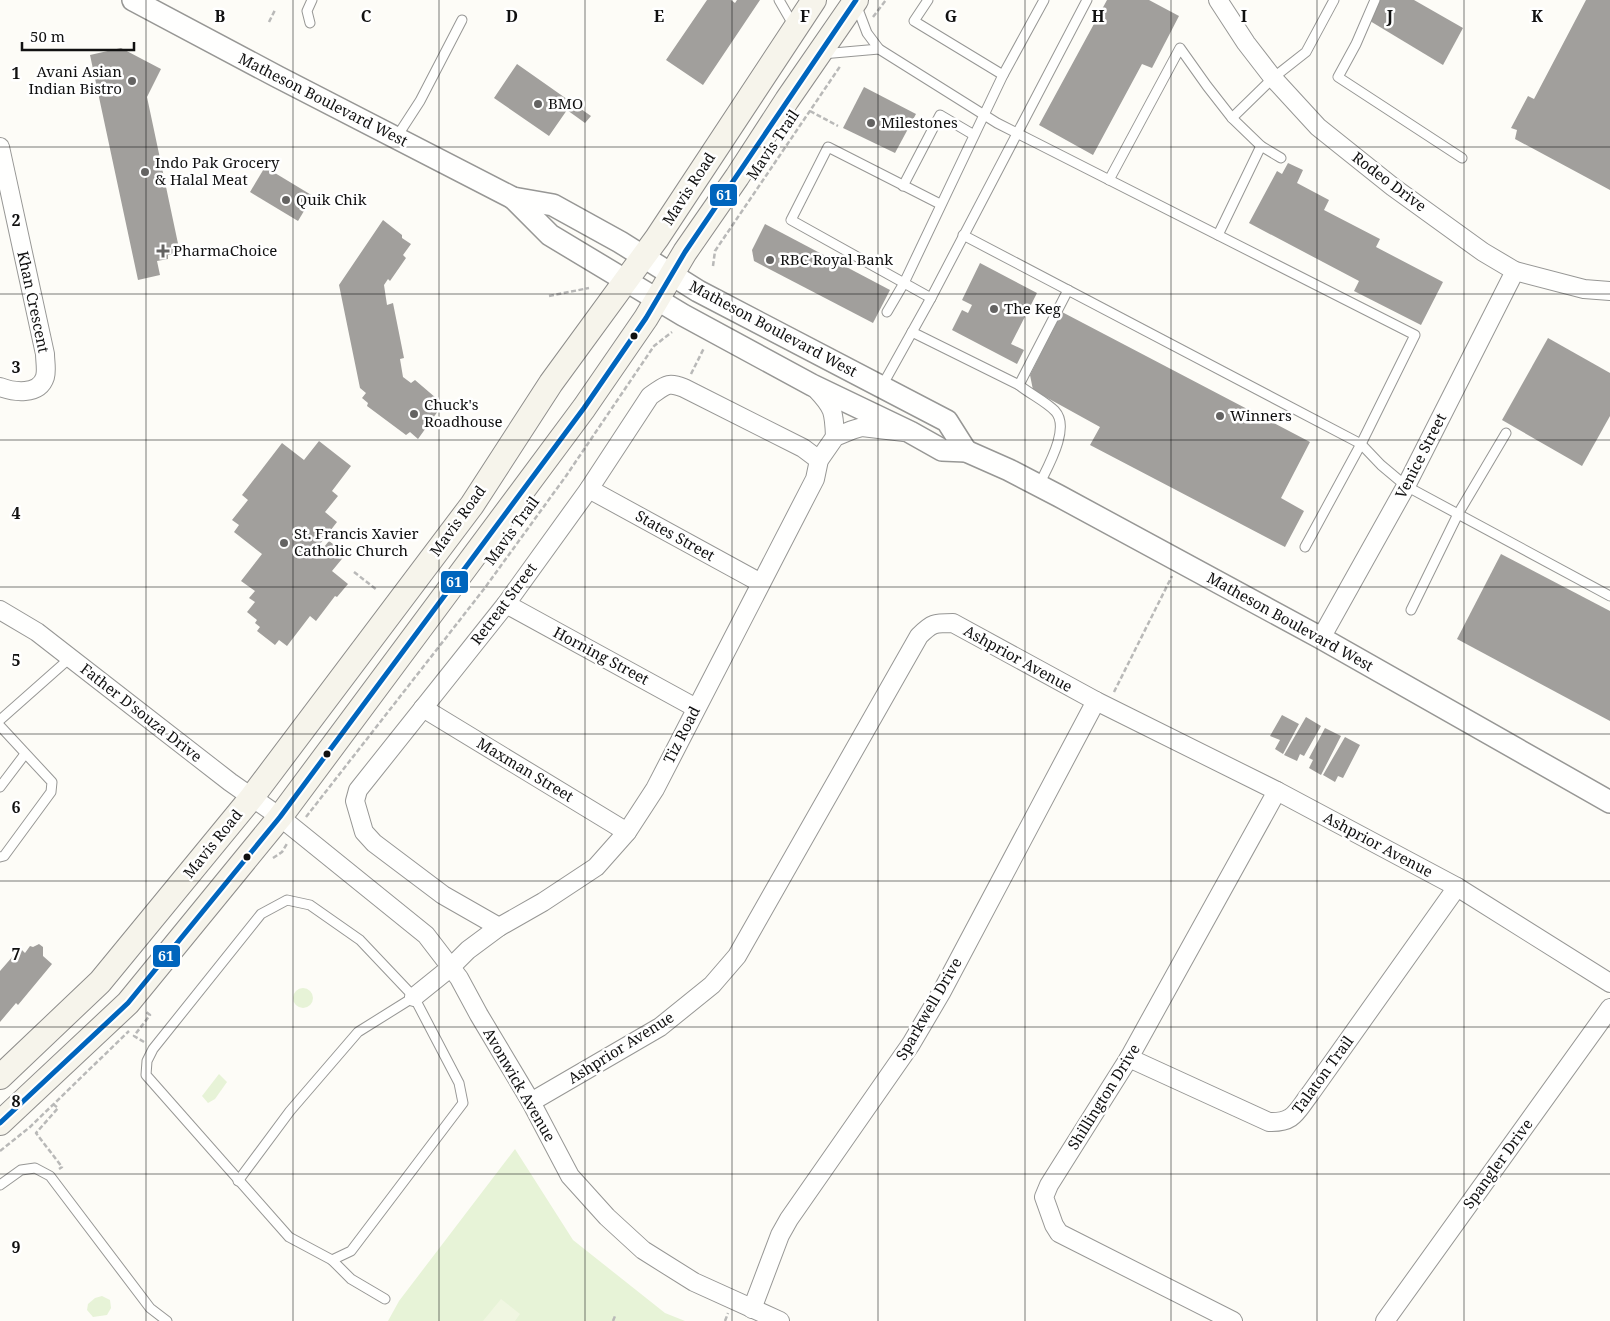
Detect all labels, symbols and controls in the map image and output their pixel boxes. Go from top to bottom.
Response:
text: B [215,5,226,27]
text: C [361,5,372,27]
text: D [506,5,518,27]
text: E [654,5,664,27]
text: F [800,5,810,27]
text: G [945,5,957,27]
text: H [1091,5,1105,27]
text: I [1241,5,1247,27]
text: J [1386,5,1394,27]
text: K [1531,5,1543,27]
scale bar [22,20,135,52]
text: 50 m [30,26,65,46]
street label: Matheson Boulevard West [236,48,411,151]
place label: Avani Asian Indian Bistro [28,61,122,98]
text: 1 [11,62,21,84]
marker: Avani Asian Indian Bistro [126,75,138,87]
place label: BMO [548,93,583,113]
marker: BMO [532,98,544,110]
street label: Mavis Trail [741,105,803,183]
place label: Milestones [881,112,958,132]
marker: Milestones [865,117,877,129]
street label: Rodeo Drive [1349,147,1431,216]
street label: Mavis Road [657,148,719,229]
place label: Indo Pak Grocery & Halal Meat [155,152,280,189]
marker: Indo Pak Grocery & Halal Meat [139,166,151,178]
line badge: 61 [709,183,738,207]
text: 61 [716,185,732,204]
place label: Quik Chik [296,189,367,209]
marker: Quik Chik [280,194,292,206]
text: 2 [11,209,21,231]
place label: PharmaChoice [173,240,277,260]
marker: PharmaChoice [157,245,169,257]
street label: Khan Crescent [13,249,55,354]
place label: RBC Royal Bank [780,249,893,269]
marker: RBC Royal Bank [764,254,776,266]
street label: Matheson Boulevard West [686,275,861,381]
place label: The Keg [1004,298,1061,318]
marker: The Keg [988,303,1000,315]
unlabelled marker [629,331,639,341]
text: 3 [11,356,21,378]
place label: Chuck's Roadhouse [424,394,503,431]
place label: Winners [1230,405,1292,425]
marker: Chuck's Roadhouse [408,408,420,420]
marker: Winners [1214,410,1226,422]
street label: Venice Street [1390,410,1450,501]
street label: Mavis Road [425,481,490,560]
street label: Mavis Trail [479,492,543,569]
text: 4 [11,502,21,524]
street label: States Street [632,505,719,565]
place label: St. Francis Xavier Catholic Church [294,523,419,560]
marker: St. Francis Xavier Catholic Church [278,537,290,549]
street label: Retreat Street [466,558,541,648]
street label: Matheson Boulevard West [1204,567,1377,675]
line badge: 61 [440,570,469,594]
text: 61 [446,572,462,591]
street label: Ashprior Avenue [961,620,1076,696]
street label: Horning Street [550,622,653,689]
text: 5 [11,649,21,671]
street label: Father D'souza Drive [77,658,207,766]
street label: Tiz Road [658,703,704,767]
street label: Maxman Street [474,732,577,806]
unlabelled marker [322,749,332,759]
text: 6 [11,796,21,818]
street label: Mavis Road [178,805,246,882]
street label: Ashprior Avenue [1320,807,1437,881]
unlabelled marker [242,852,252,862]
text: 7 [11,943,21,965]
line badge: 61 [152,944,181,968]
text: 61 [158,946,174,965]
street label: Sparkwell Drive [891,954,966,1063]
street label: Ashprior Avenue [564,1007,677,1088]
street label: Avonwick Avenue [479,1024,561,1145]
street label: Talaton Trail [1287,1031,1357,1117]
street label: Shillington Drive [1063,1040,1144,1153]
text: 8 [11,1090,21,1112]
street label: Spangler Drive [1458,1114,1537,1212]
text: 9 [11,1236,21,1258]

